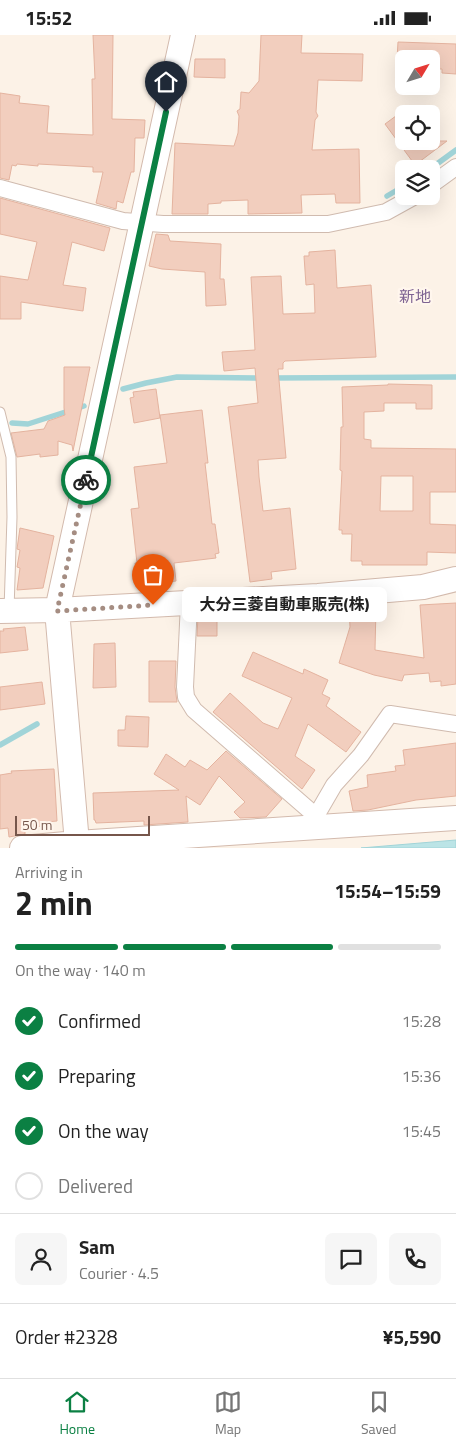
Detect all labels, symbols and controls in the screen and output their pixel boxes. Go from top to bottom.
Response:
text: 15:52 [25,3,72,32]
north arrow [395,50,440,95]
map controls [395,50,440,205]
pin [145,61,187,112]
icon: home [152,68,180,96]
button: locate [395,105,440,150]
button: layers [395,160,440,205]
district label: 新地 [399,284,431,308]
courier [61,455,111,505]
icon: bike [72,466,100,494]
pin [132,554,174,605]
icon: bag [139,561,167,589]
callout: 大分三菱自動車販売(株) [183,587,388,623]
text: 大分三菱自動車販売(株) [200,592,369,616]
scale bar [15,813,150,836]
text: 50 m [22,814,52,835]
text: Arriving in [15,860,83,884]
text: 15:54–15:59 [334,876,441,905]
text: 2 min [15,879,93,927]
text: On the way · 140 m [15,958,146,982]
text: Confirmed [58,1006,141,1035]
icon: check [15,1007,43,1035]
text: 15:28 [402,1009,441,1033]
text: Preparing [58,1061,135,1090]
icon: check [15,1062,43,1090]
text: 15:36 [402,1064,441,1088]
text: On the way [58,1116,149,1145]
icon: check [15,1117,43,1145]
text: 15:45 [402,1119,441,1143]
text: Delivered [58,1171,133,1200]
text: Sam [79,1232,115,1261]
button: person [15,1233,67,1285]
button: chat [325,1233,377,1285]
button: phone [389,1233,441,1285]
text: Courier · 4.5 [79,1261,159,1285]
text: Order #2328 [15,1322,117,1351]
text: ¥5,590 [383,1322,441,1351]
tab: Home [59,1388,95,1439]
tab: Map [214,1388,242,1439]
tab: Saved [361,1388,397,1439]

